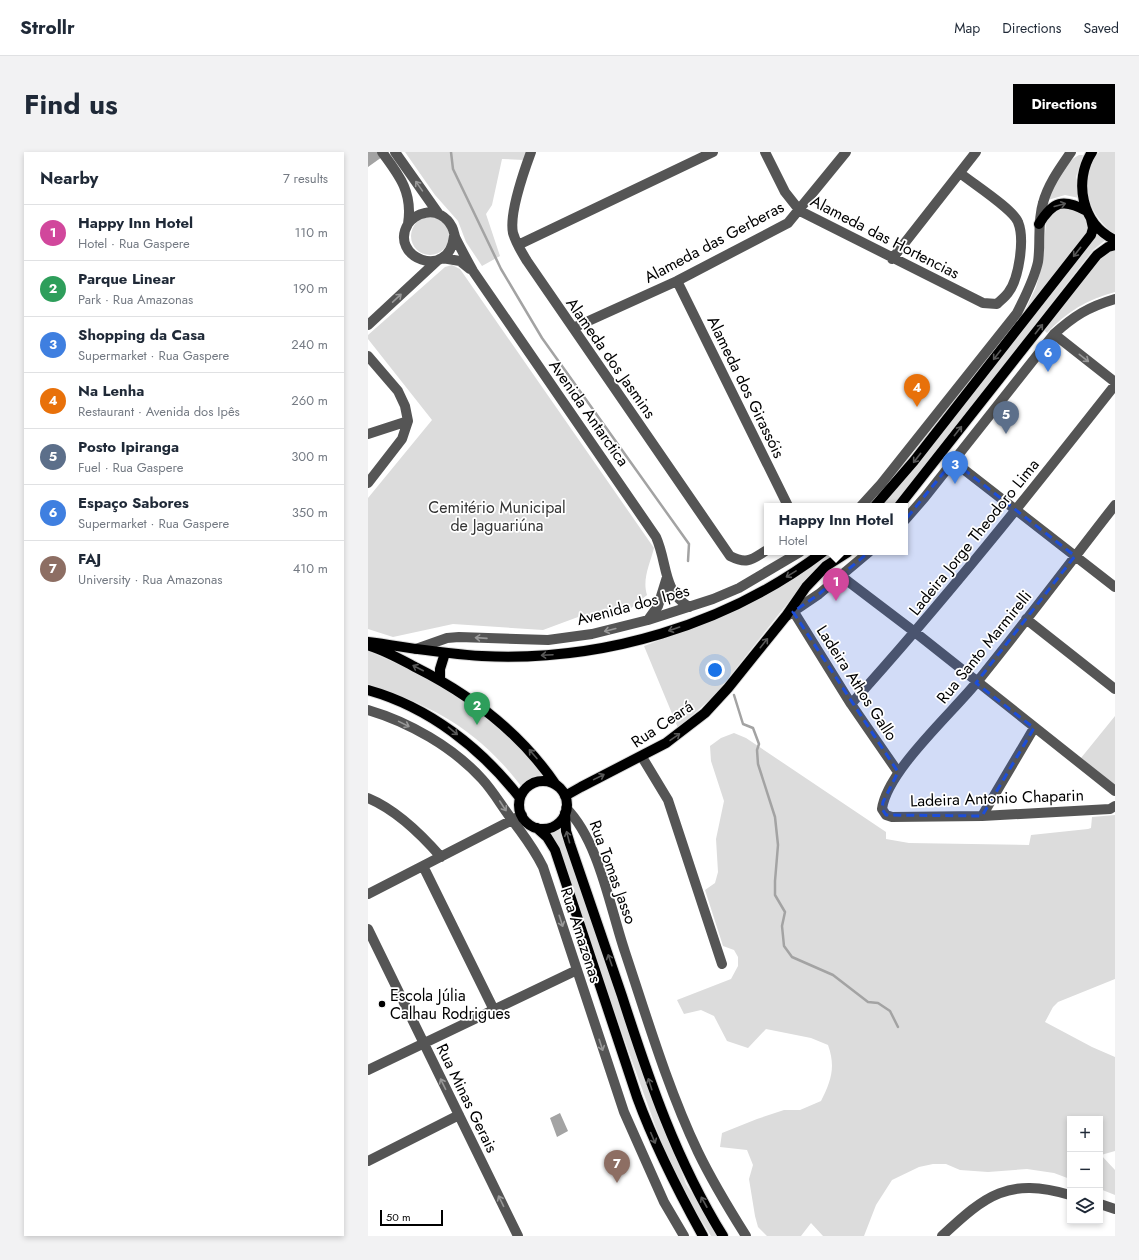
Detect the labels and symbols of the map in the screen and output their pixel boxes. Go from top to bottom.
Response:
one-way arrow [415,181,423,192]
street label: Alameda das Hortencias [807,189,963,285]
street label: Alameda das Gerberas [640,195,788,289]
one-way arrow [1053,201,1066,208]
one-way arrow [1072,247,1081,258]
street label: Alameda dos Jasmins [561,293,661,423]
one-way arrow [391,294,402,303]
street label: Alameda dos Girassóis [702,312,790,462]
one-way arrow [1034,324,1043,335]
pin: 6 [1035,339,1061,372]
one-way arrow [992,349,1001,360]
one-way arrow [1079,354,1090,362]
street label: Avenida Antarctica [544,355,634,471]
pin: 4 [904,374,930,407]
pin: 5 [993,401,1019,434]
one-way arrow [954,426,962,437]
pin: 3 [942,451,968,484]
one-way arrow [913,452,921,463]
street label: Ladeira Jorge Theodoro Lima [904,454,1044,620]
park label: Cemitério Municipal de Jaguariúna [428,496,566,537]
pin: 1 [823,568,849,601]
one-way arrow [785,570,797,578]
street label: Avenida dos Ipês [574,579,692,631]
street label: Rua Santo Marmirelli [931,585,1037,709]
street label: Ladeira Athos Gallo [811,621,903,745]
one-way arrow [667,626,680,633]
one-way arrow [604,627,617,634]
one-way arrow [475,635,488,642]
one-way arrow [760,638,769,649]
one-way arrow [541,651,554,659]
your location [705,660,725,680]
one-way arrow [412,664,424,672]
pin: 2 [464,692,490,725]
street label: Rua Ceará [627,695,697,753]
one-way arrow [398,721,410,728]
one-way arrow [448,727,458,736]
one-way arrow [669,733,680,741]
one-way arrow [528,748,537,759]
one-way arrow [593,773,605,781]
street label: Ladeira Antonio Chaparin [910,783,1084,813]
one-way arrow [499,800,507,811]
street label: Rua Tomas Jasso [584,817,643,927]
one-way arrow [564,831,571,844]
street label: Rua Amazonas [555,884,607,986]
one-way arrow [557,915,565,927]
one-way arrow [605,955,613,967]
place label: Escola Júlia Calhau Rodrigues [390,984,510,1025]
marker: Escola Júlia Calhau Rodrigues [377,999,387,1009]
one-way arrow [598,1038,606,1050]
street label: Rua Minas Gerais [431,1040,503,1156]
one-way arrow [439,1078,447,1090]
one-way arrow [646,1078,654,1090]
one-way arrow [649,1131,657,1143]
pin: 7 [604,1150,630,1183]
one-way arrow [496,1195,504,1207]
one-way arrow [699,1196,707,1208]
scale bar [380,1208,443,1227]

